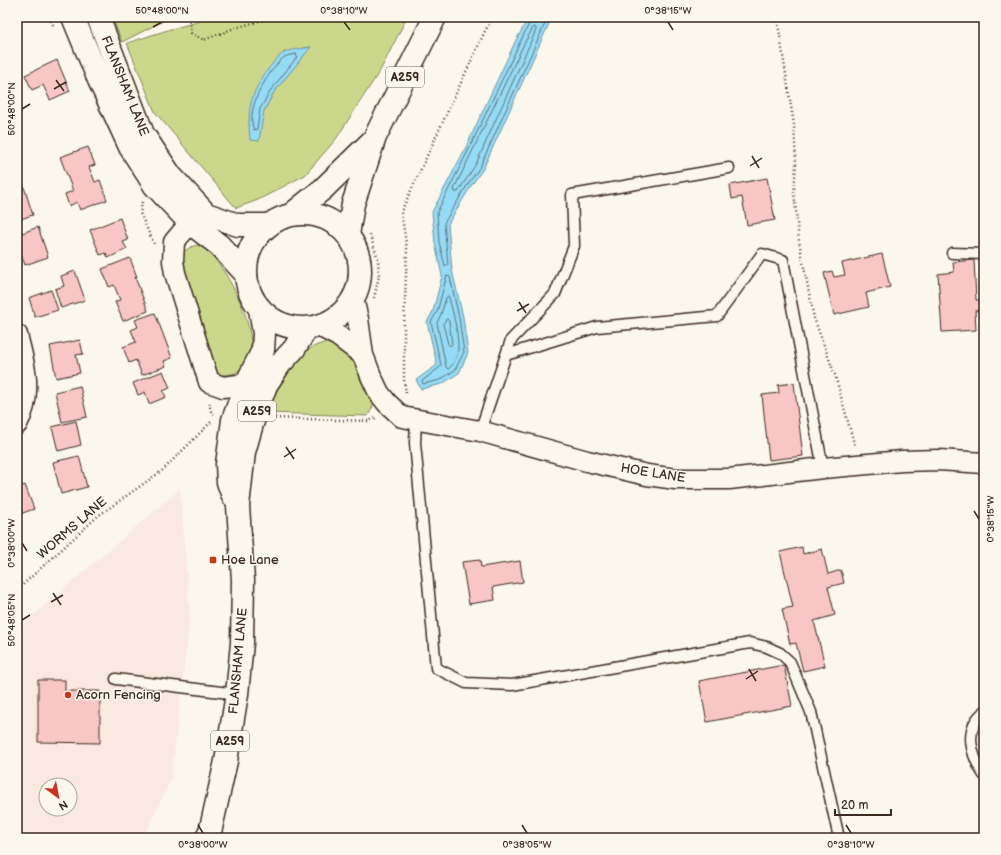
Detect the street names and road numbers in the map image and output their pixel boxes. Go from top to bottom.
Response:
street label: FLANSHAM LANE [98,34,153,139]
road number: A259 [386,67,424,87]
road number: A259 [238,401,276,421]
street label: HOE LANE [620,460,687,486]
street label: WORMS LANE [34,493,110,563]
street label: FLANSHAM LANE [225,607,251,715]
road number: A259 [211,731,249,751]

